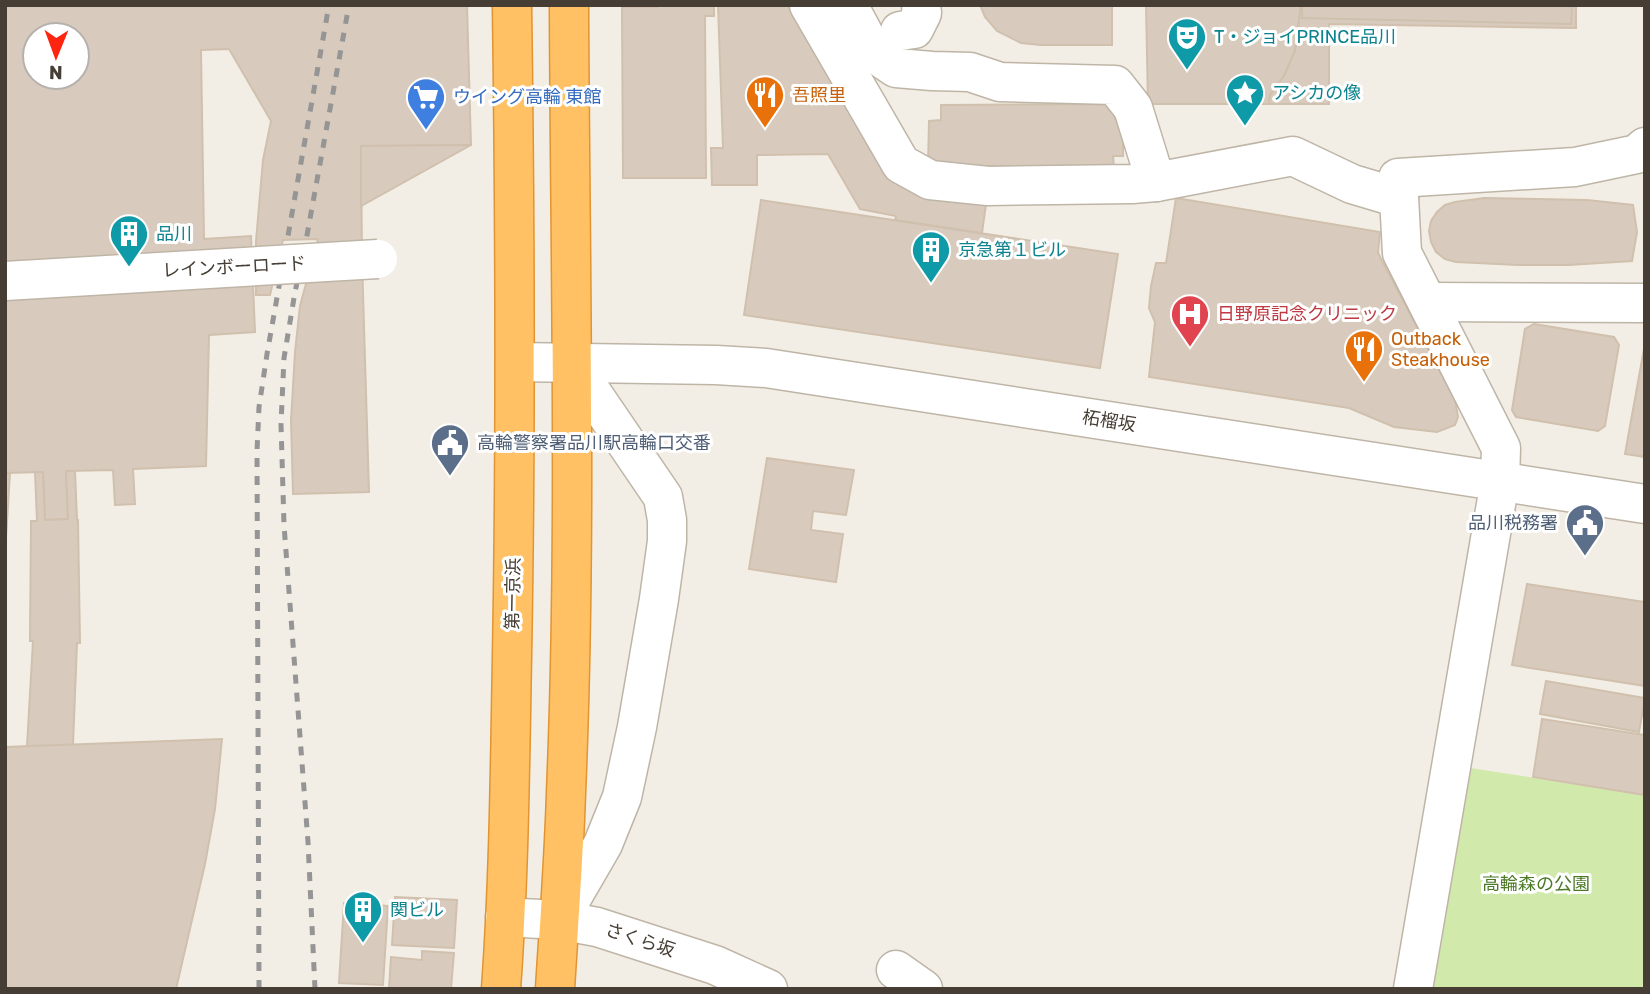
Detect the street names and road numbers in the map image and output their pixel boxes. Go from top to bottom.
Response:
street label: レインボーロード [162,252,306,282]
street label: 柘榴坂 [1081,406,1137,436]
street label: 第一京浜 [501,558,525,630]
street label: さくら坂 [602,918,678,962]

